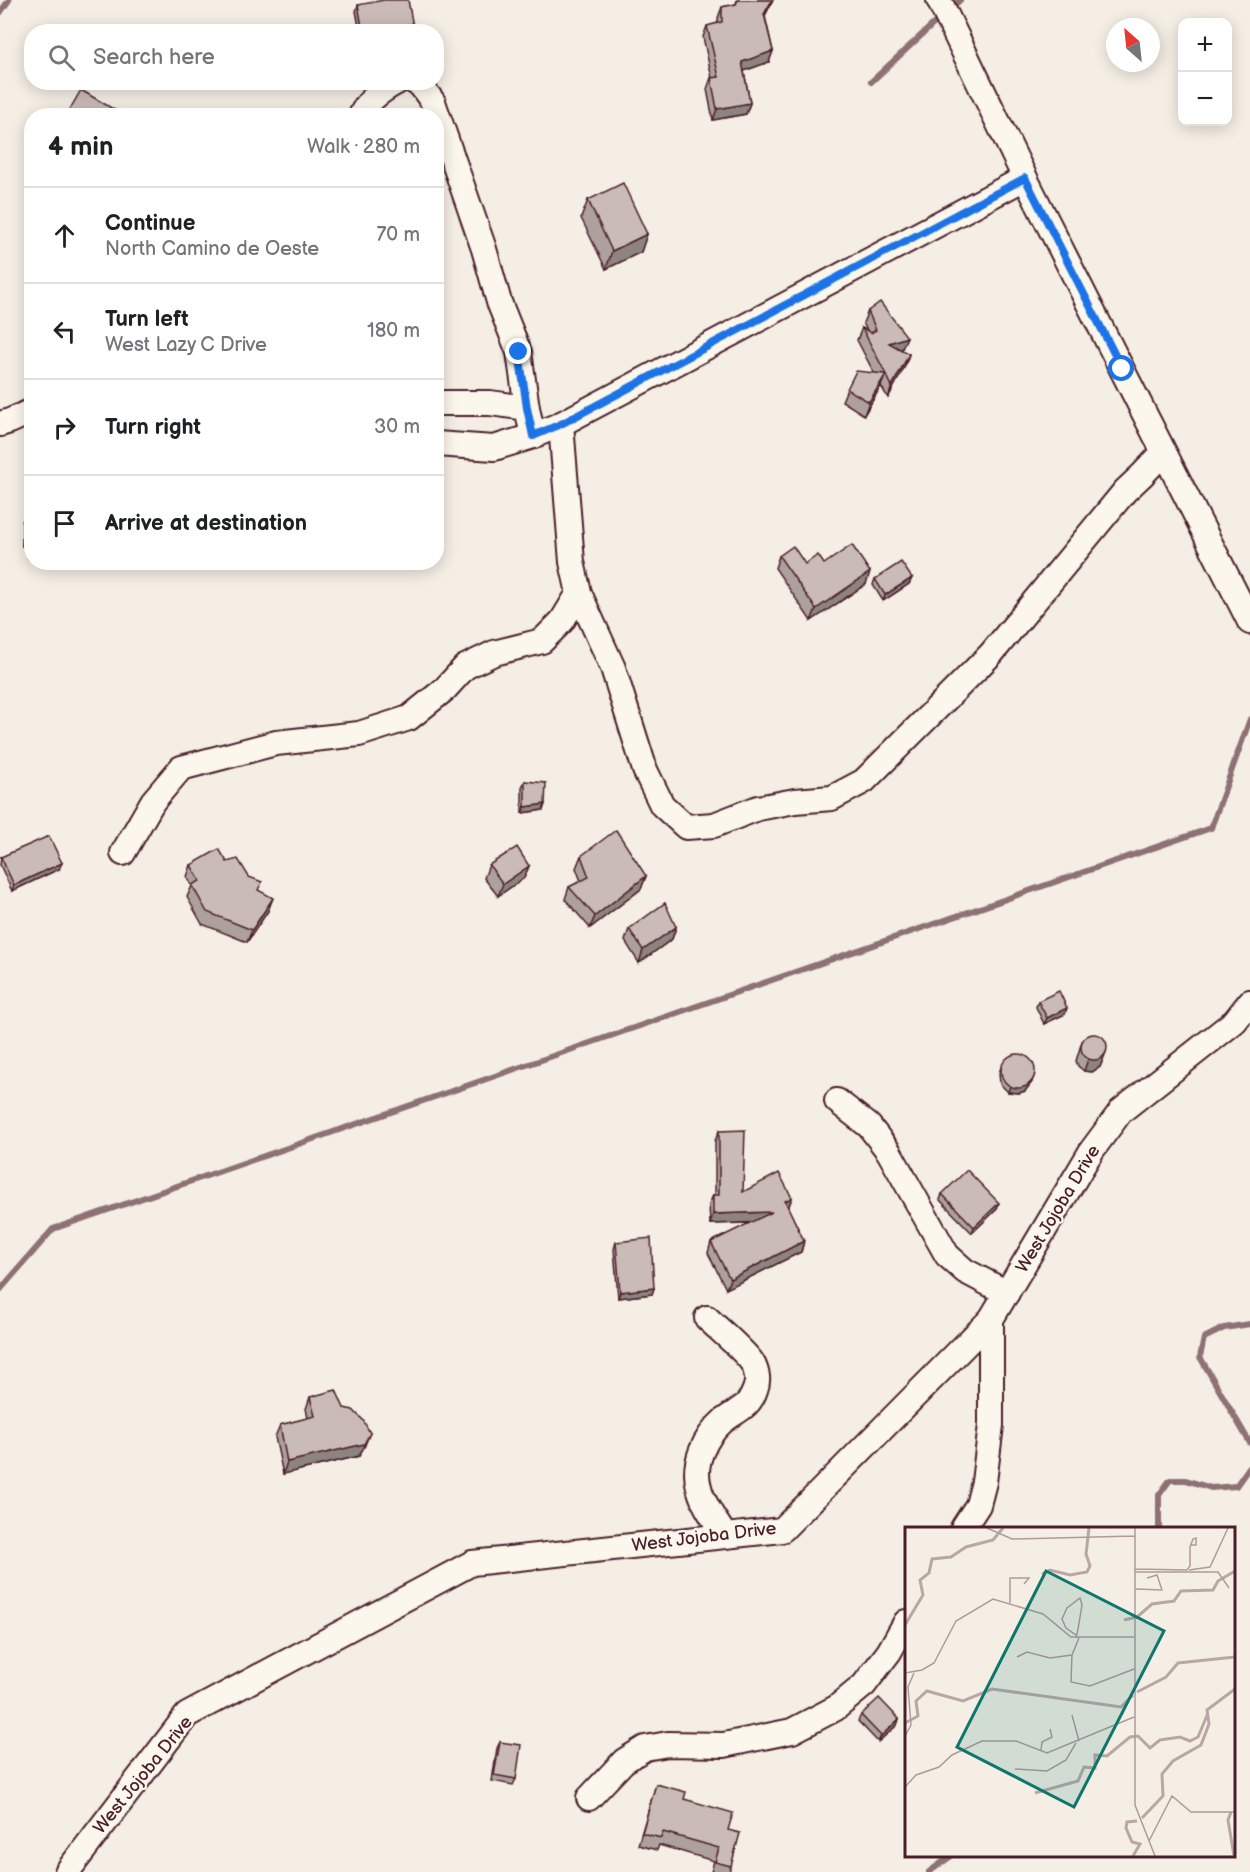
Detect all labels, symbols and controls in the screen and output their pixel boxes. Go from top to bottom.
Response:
north arrow [1106,18,1160,72]
map controls [1178,18,1232,126]
button: + [1178,18,1232,72]
search box [24,24,444,90]
icon: search [45,41,78,74]
text: Search here [93,44,215,71]
button: − [1178,72,1232,126]
text: 4 min [48,132,113,163]
text: Walk · 280 m [307,135,420,159]
text: Continue [105,210,195,237]
icon: ahead [48,219,81,252]
text: 70 m [376,223,420,247]
text: North Camino de Oeste [105,237,319,261]
text: Turn left [105,306,189,333]
icon: left [48,315,81,348]
text: 180 m [367,319,420,343]
text: West Lazy C Drive [105,333,267,357]
route end [505,338,531,364]
route start [1108,355,1134,381]
icon: right [48,411,81,444]
text: Turn right [105,414,201,441]
text: 30 m [374,415,420,439]
icon: arrive [48,507,81,540]
text: Arrive at destination [105,510,307,537]
street label: West Jojoba Drive [1012,1141,1105,1277]
street label: West Jojoba Drive [631,1518,778,1556]
inset map [905,1527,1235,1857]
street label: West Jojoba Drive [89,1712,197,1838]

